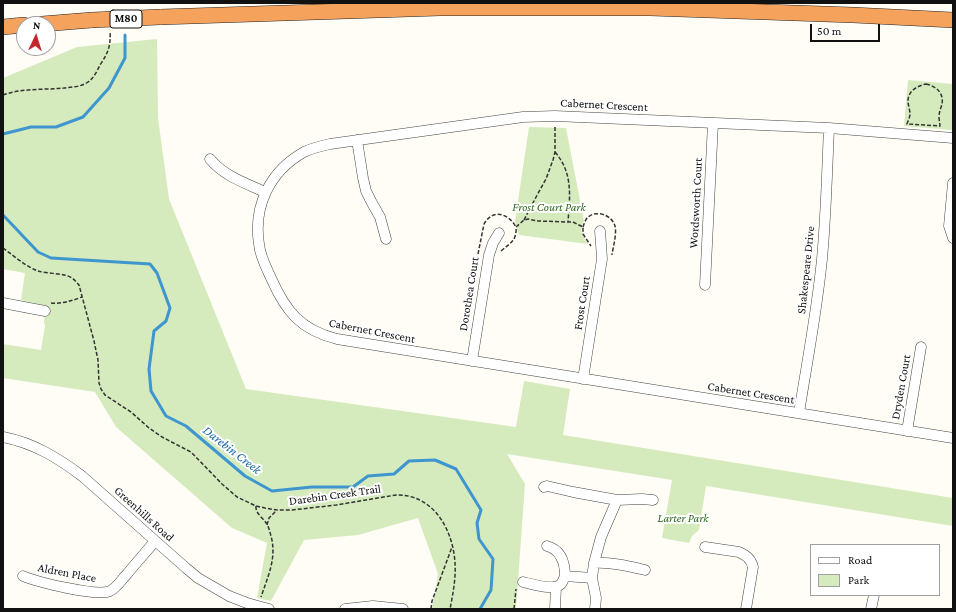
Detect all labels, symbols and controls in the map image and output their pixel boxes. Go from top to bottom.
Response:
road number: M80 [110,10,142,28]
north arrow [16,16,56,56]
scale bar [812,16,882,42]
text: N [33,19,41,31]
text: 50 m [817,24,841,38]
street label: Cabernet Crescent [560,96,648,114]
street label: Wordsworth Court [686,157,706,249]
park label: Frost Court Park [512,200,586,214]
street label: Shakespeare Drive [794,225,818,315]
street label: Dorothea Court [456,256,482,332]
street label: Frost Court [571,275,593,331]
street label: Cabernet Crescent [327,316,417,346]
street label: Dryden Court [888,353,914,421]
street label: Cabernet Crescent [706,379,796,407]
water label: Darebin Creek [200,422,264,478]
street label: Darebin Creek Trail [288,481,382,509]
street label: Greenhills Road [111,483,177,545]
park label: Larter Park [657,511,709,525]
legend [810,544,940,596]
text: Road [848,553,872,567]
street label: Aldren Place [37,560,97,586]
text: Park [848,573,869,587]

